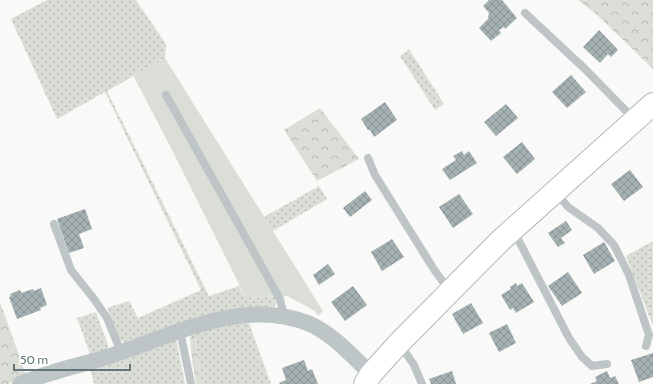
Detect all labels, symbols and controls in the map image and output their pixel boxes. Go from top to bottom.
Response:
scale bar [14,346,130,372]
text: 50 m [20,352,48,367]

